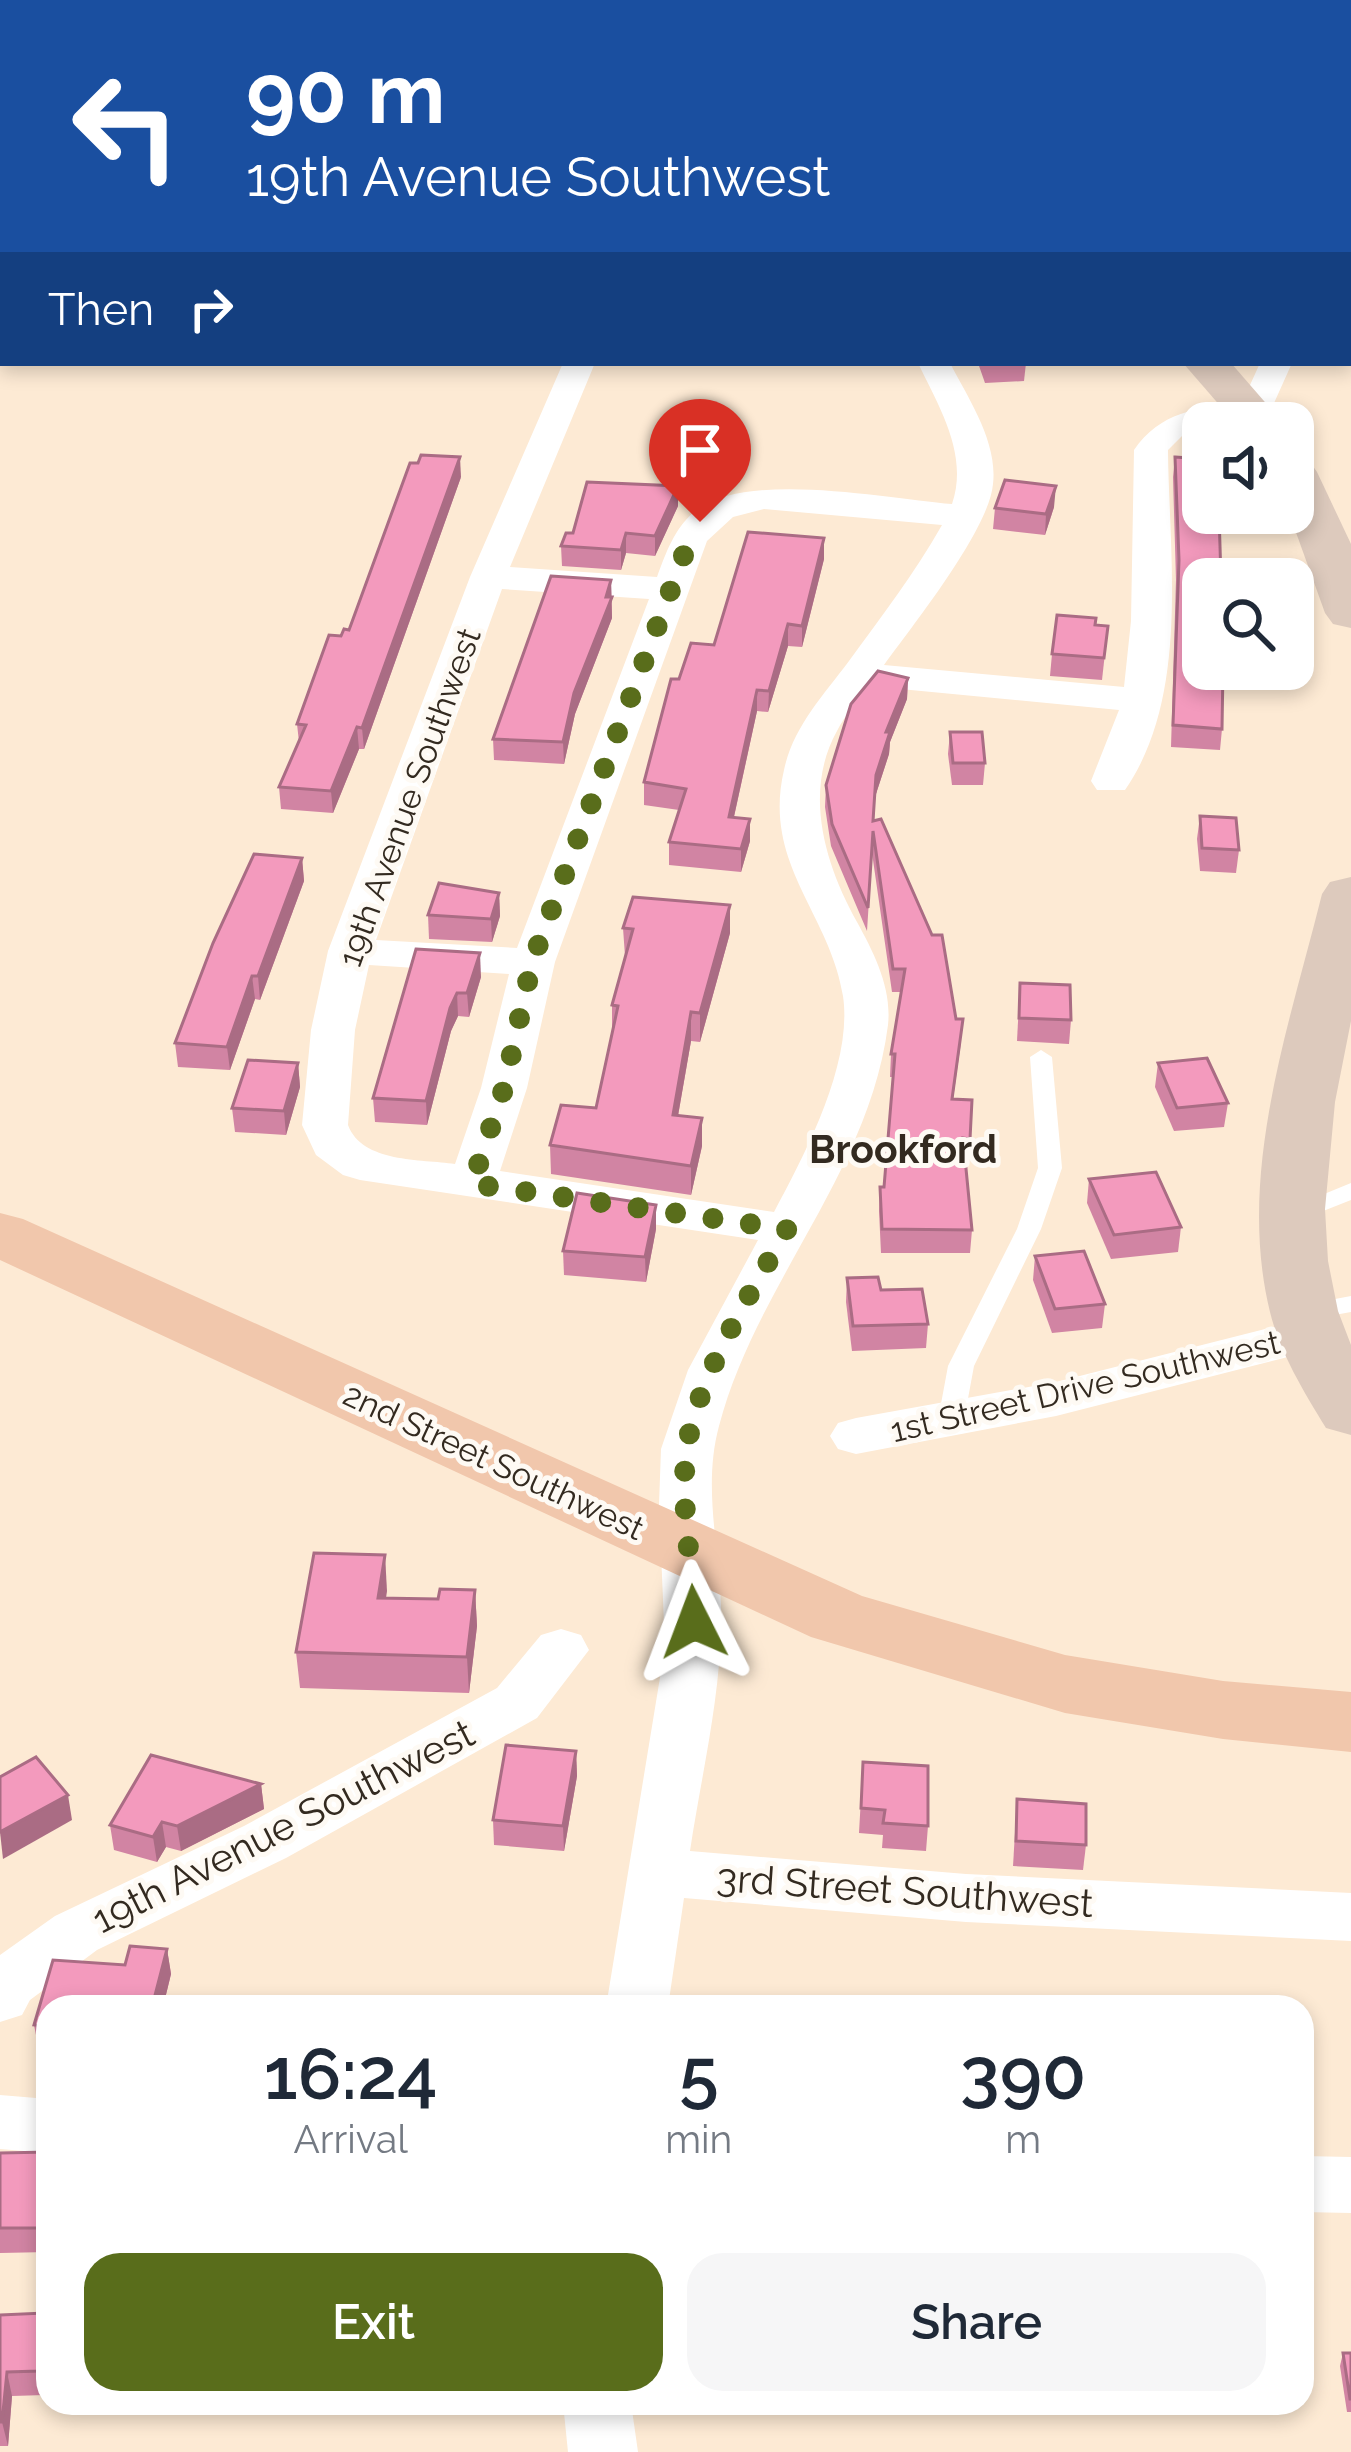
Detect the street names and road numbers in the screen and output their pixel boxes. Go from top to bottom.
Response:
street label: 19th Avenue Southwest [330,623,489,972]
street label: 1st Street Drive Southwest [887,1323,1284,1450]
street label: 2nd Street Southwest [337,1375,650,1548]
street label: 19th Avenue Southwest [85,1710,481,1942]
street label: 3rd Street Southwest [715,1854,1095,1926]

